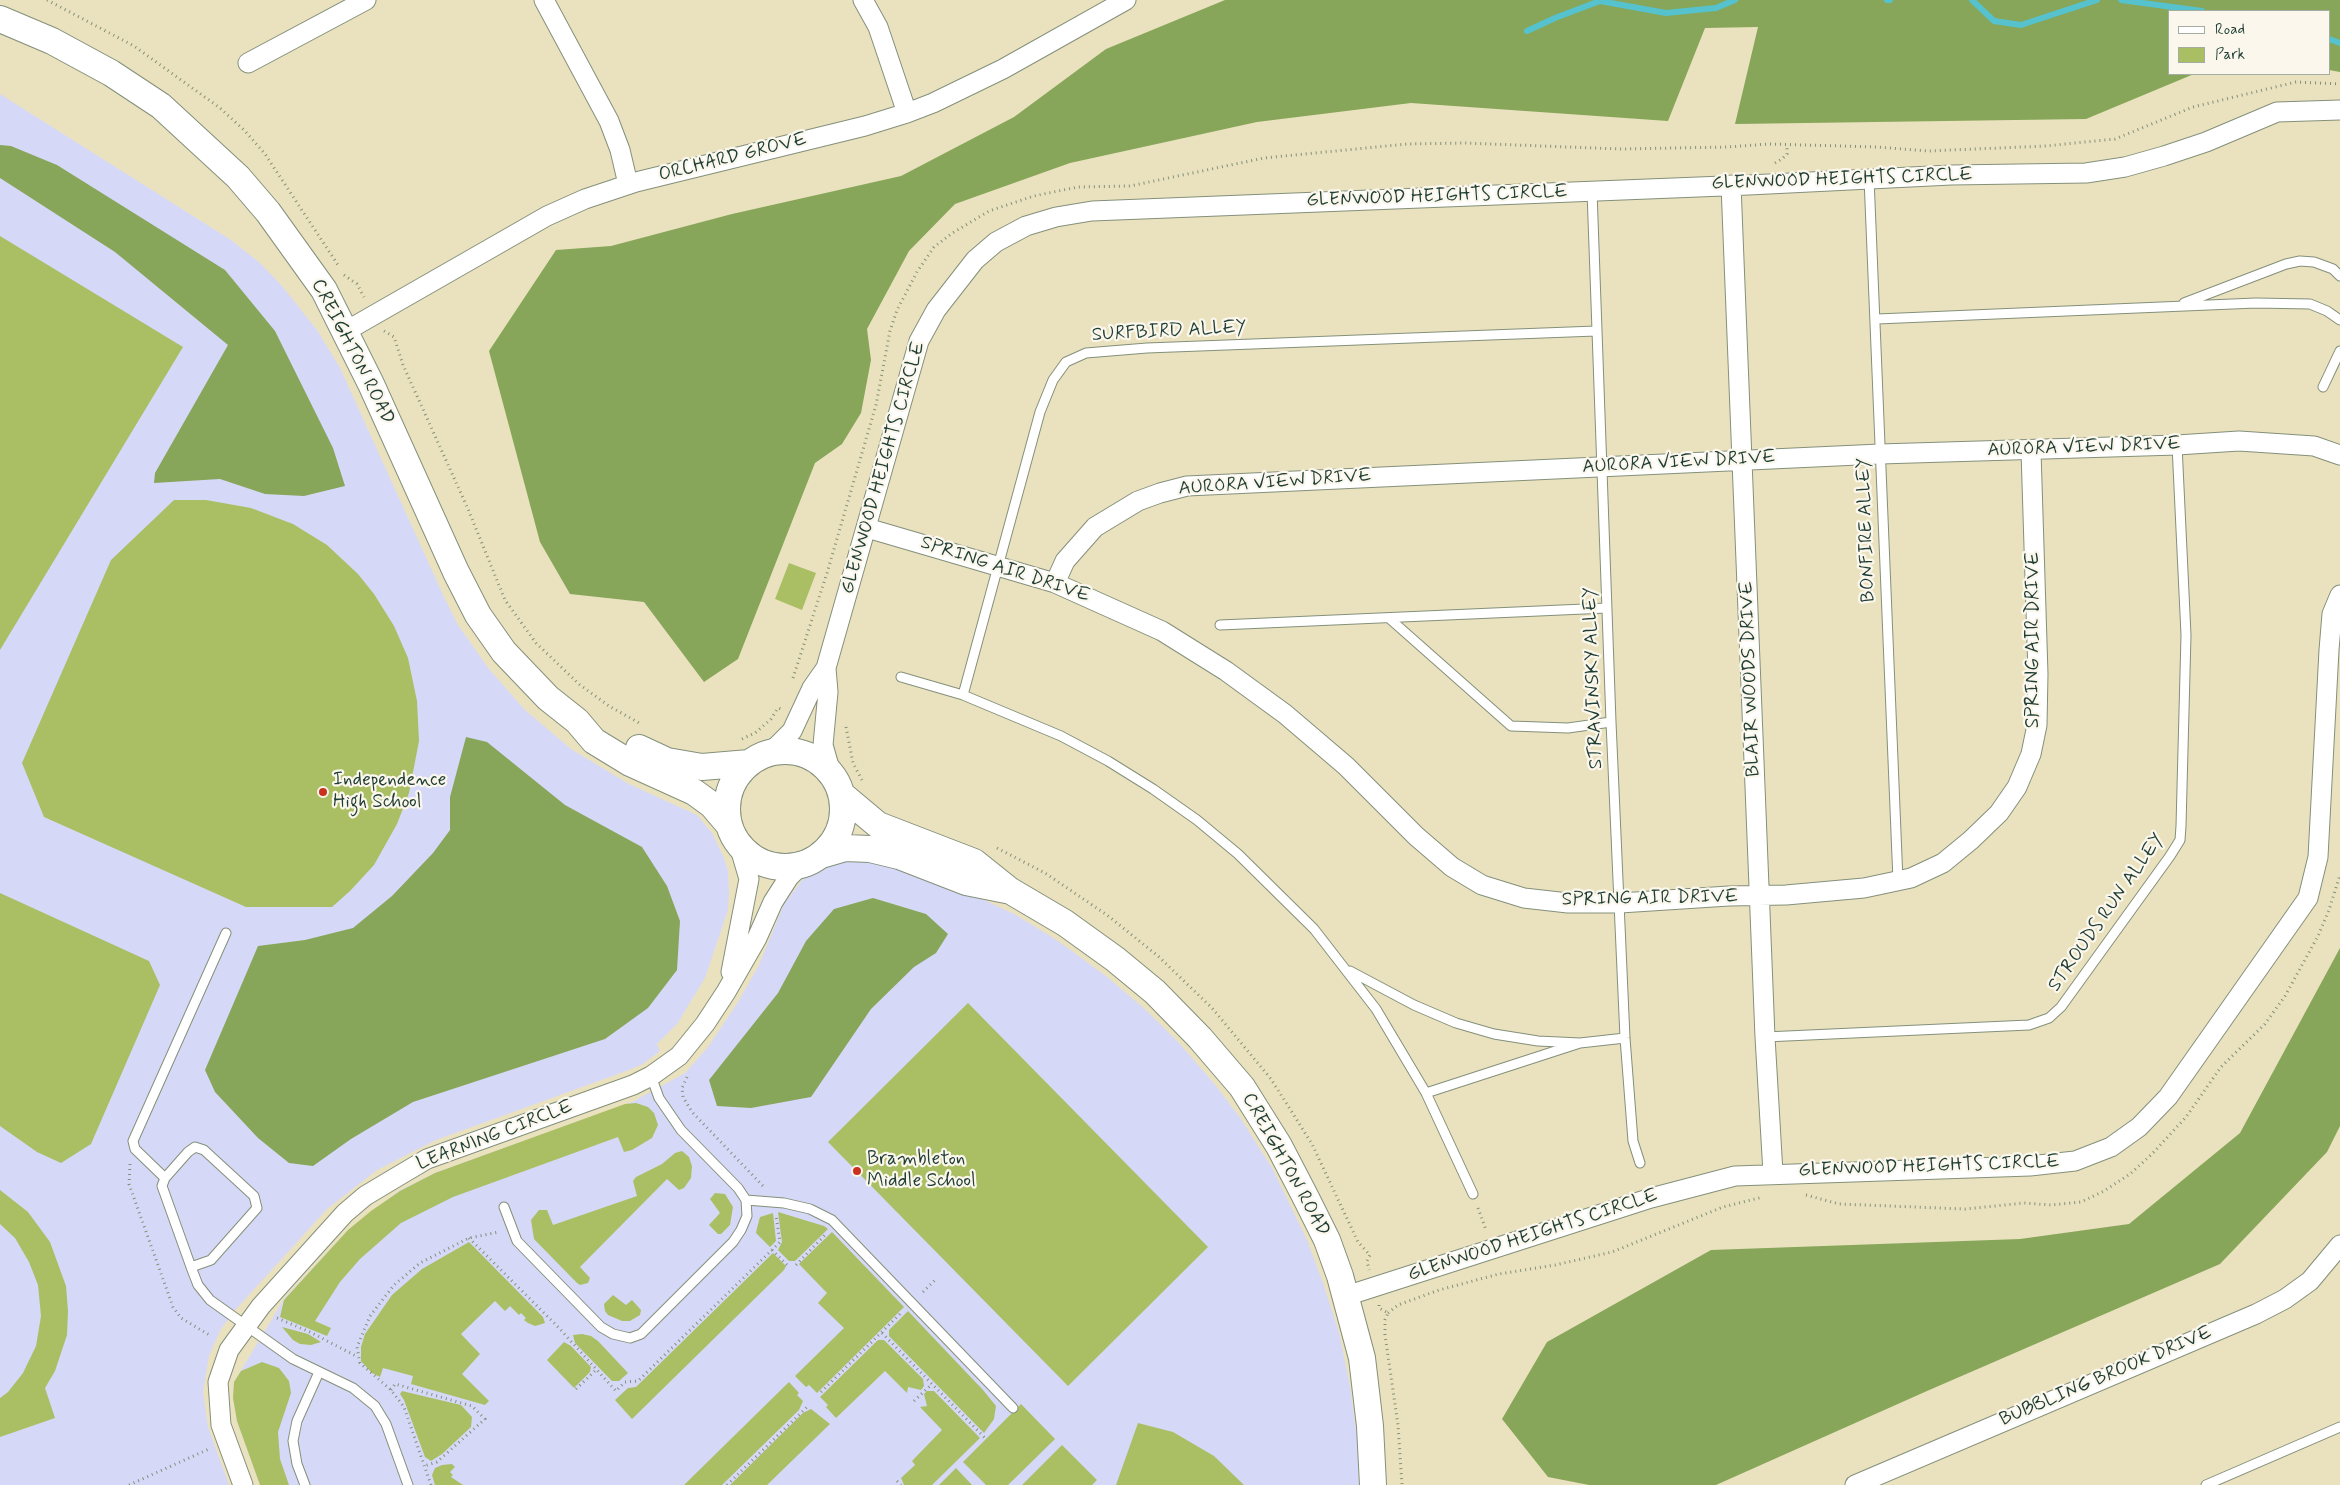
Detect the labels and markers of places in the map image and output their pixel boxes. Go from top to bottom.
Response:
place label: Independence High School [333,770,446,814]
marker: Independence High School [317,786,329,798]
place label: Brambleton Middle School [867,1149,976,1193]
marker: Brambleton Middle School [851,1165,863,1177]

